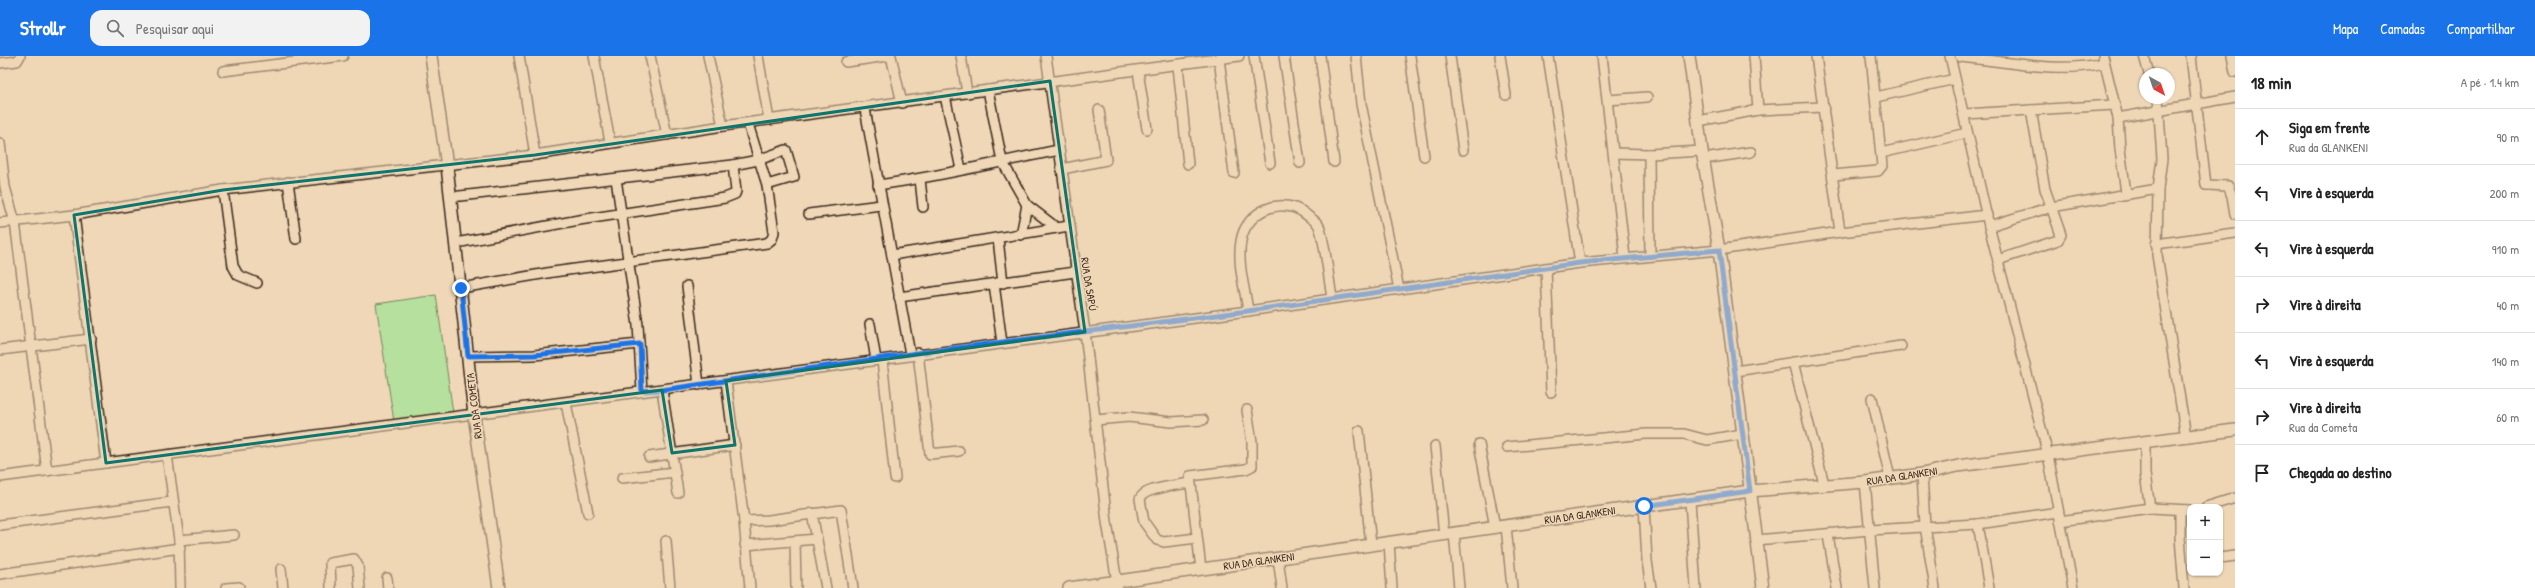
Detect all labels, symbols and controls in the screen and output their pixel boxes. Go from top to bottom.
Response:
search box [90,10,370,46]
text: Strollr [20,15,66,41]
icon: search [104,17,126,39]
text: Pesquisar aqui [136,18,214,39]
text: Mapa [2333,19,2358,38]
text: Camadas [2380,19,2425,38]
text: Compartilhar [2447,19,2515,38]
north arrow [2139,68,2175,104]
text: 18 min [2251,71,2292,94]
text: A pé · 1.4 km [2461,73,2519,91]
text: Siga em frente [2289,117,2370,138]
icon: ahead [2251,126,2273,148]
text: 90 m [2497,128,2519,146]
text: Rua da GLANKENI [2289,138,2368,156]
icon: left [2251,182,2273,204]
text: Vire à esquerda [2289,182,2373,203]
text: 200 m [2489,184,2519,202]
icon: left [2251,238,2273,260]
text: Vire à esquerda [2289,238,2373,259]
text: 910 m [2492,240,2519,258]
street label: RUA DA SAPÚ [1078,256,1100,312]
route end [452,279,470,297]
icon: right [2251,294,2273,316]
text: Vire à direita [2289,294,2361,315]
text: 40 m [2496,296,2519,314]
icon: left [2251,350,2273,372]
text: Vire à esquerda [2289,350,2373,371]
text: 140 m [2492,352,2519,370]
street label: RUA DA COMETA [463,372,485,440]
text: Vire à direita [2289,397,2361,418]
icon: right [2251,406,2273,428]
text: 60 m [2496,408,2519,426]
text: Rua da Cometa [2289,418,2357,436]
icon: arrive [2251,462,2273,484]
text: Chegada ao destino [2289,462,2392,483]
street label: RUA DA GLANKENI [1865,463,1939,489]
route start [1635,497,1653,515]
street label: RUA DA GLANKENI [1544,503,1616,527]
map controls [2187,504,2223,576]
button: + [2187,504,2223,540]
button: − [2187,540,2223,576]
street label: RUA DA GLANKENI [1223,549,1295,573]

